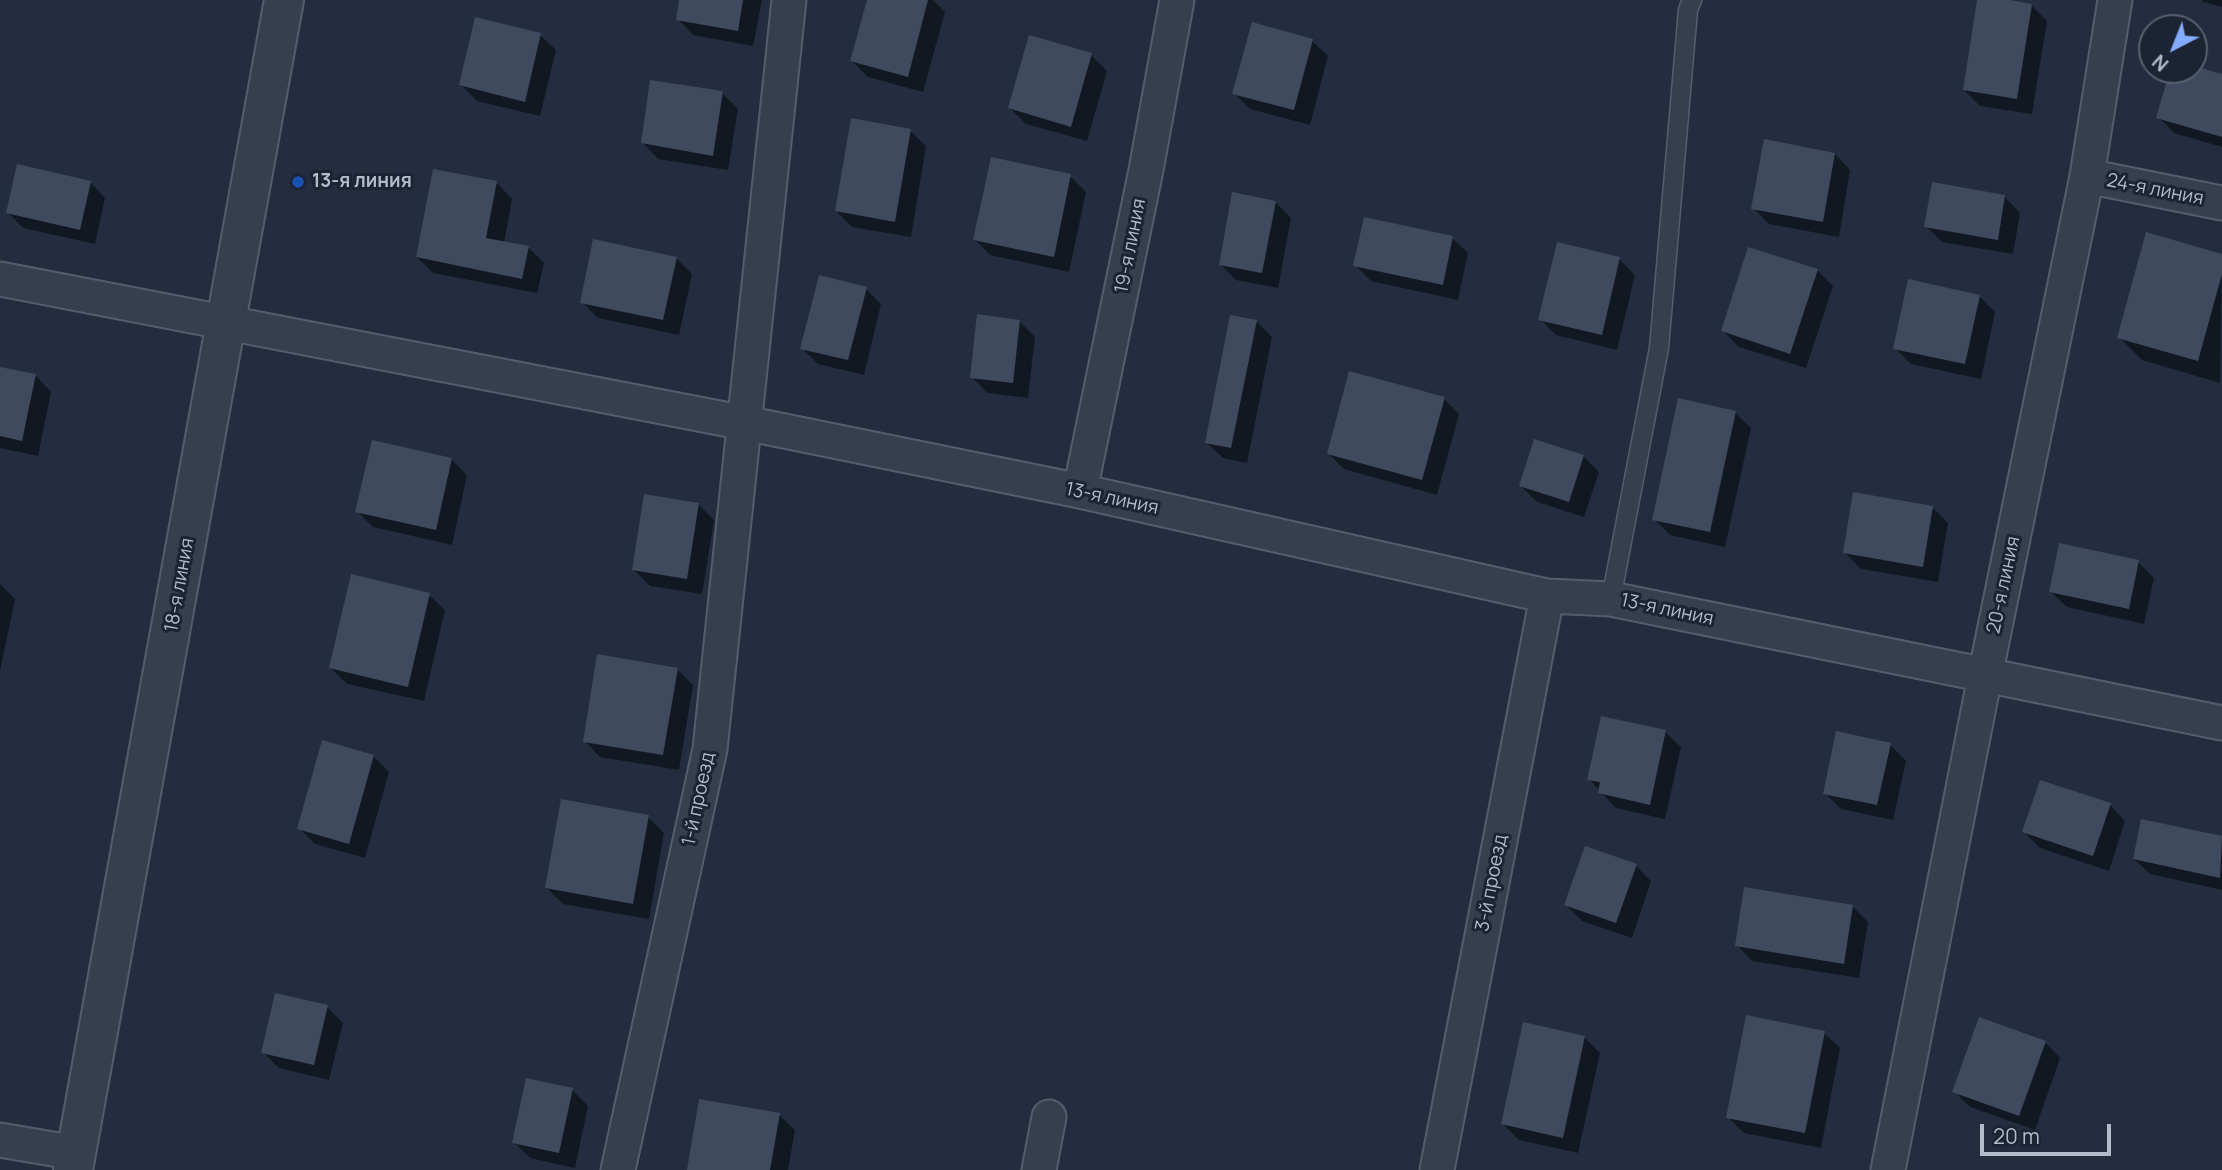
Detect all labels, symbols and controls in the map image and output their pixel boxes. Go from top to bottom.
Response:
north arrow [2138,14,2208,84]
text: N [2147,49,2174,77]
street label: 24-я линия [2105,169,2205,211]
place label: 13-я линия [312,171,412,193]
marker: 13-я линия [290,174,306,190]
street label: 19-я линия [1111,197,1151,295]
street label: 13-я линия [1063,478,1161,520]
street label: 20-я линия [1983,534,2025,636]
street label: 18-я линия [161,536,199,634]
street label: 13-я линия [1618,589,1716,631]
street label: 1-й проезд [678,750,720,848]
street label: 3-й проезд [1471,833,1513,933]
scale bar [1984,1110,2115,1154]
text: 20 m [1993,1122,2040,1150]

